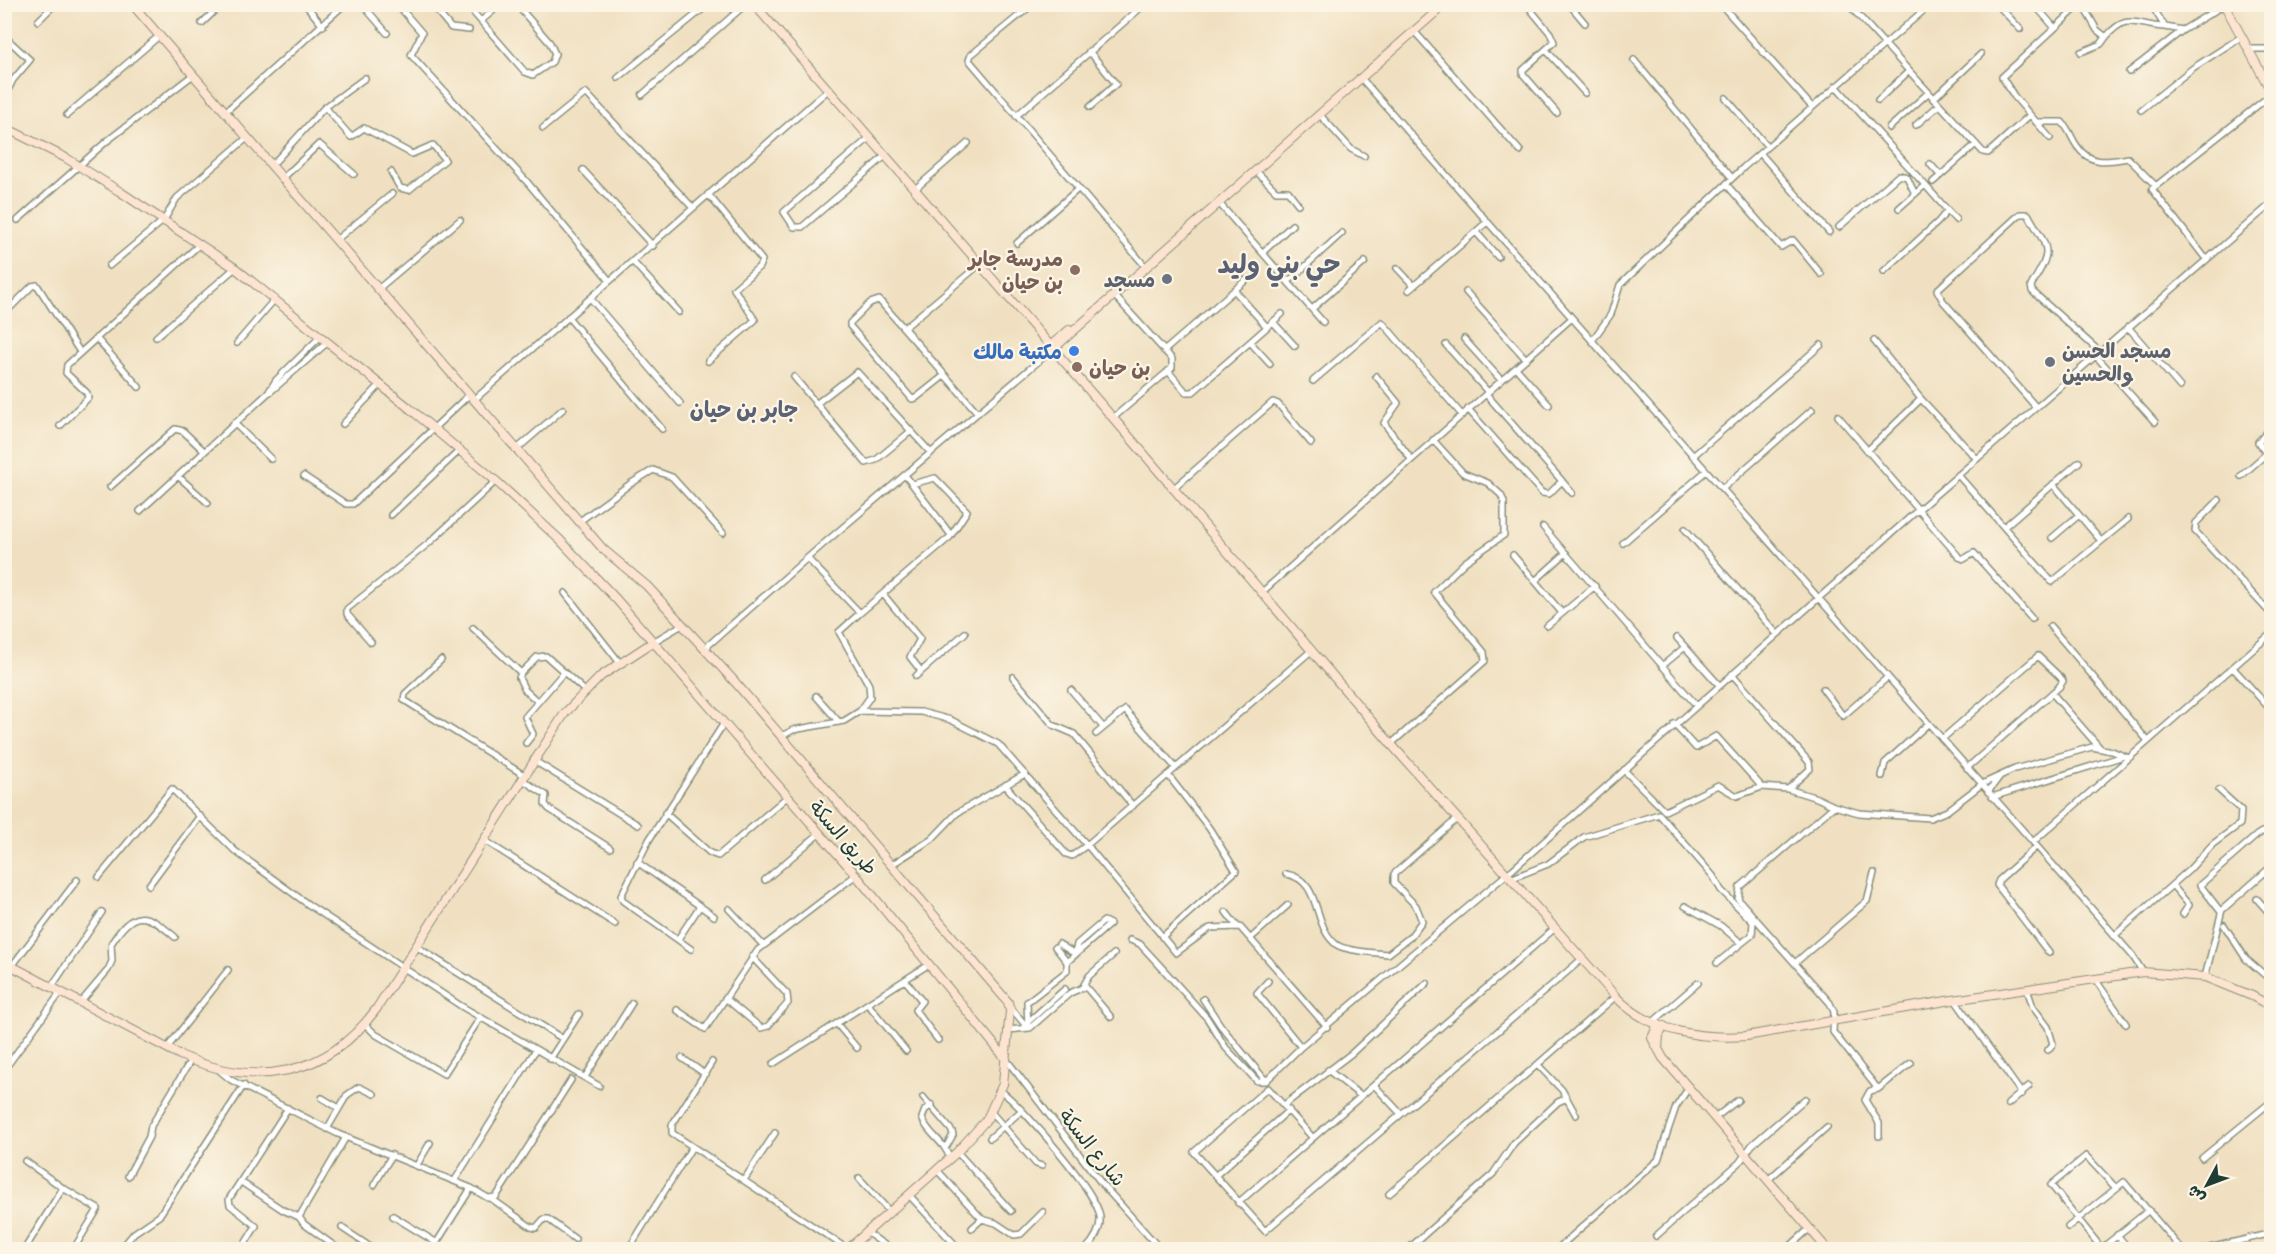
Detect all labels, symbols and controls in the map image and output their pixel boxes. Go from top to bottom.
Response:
place label: مدرسة جابر بن حيان [967,245,1063,295]
district label: حي بني وليد [1217,246,1341,288]
marker: مدرسة جابر بن حيان [1068,263,1082,277]
place label: مسجد [1104,266,1155,293]
marker: مسجد [1160,272,1174,286]
place label: مسجد الحسن والحسين [2062,337,2171,387]
place label: مكتبة مالك [973,338,1062,365]
marker: مكتبة مالك [1067,344,1081,358]
place label: بن حيان [1089,354,1150,381]
marker: مسجد الحسن والحسين [2043,355,2057,369]
marker: بن حيان [1070,360,1084,374]
district label: جابر بن حيان [690,394,798,424]
street label: طريق السكة [804,794,884,880]
street label: شارع السكة [1053,1102,1133,1192]
north arrow [2177,1155,2237,1215]
text: ش [2182,1181,2210,1209]

